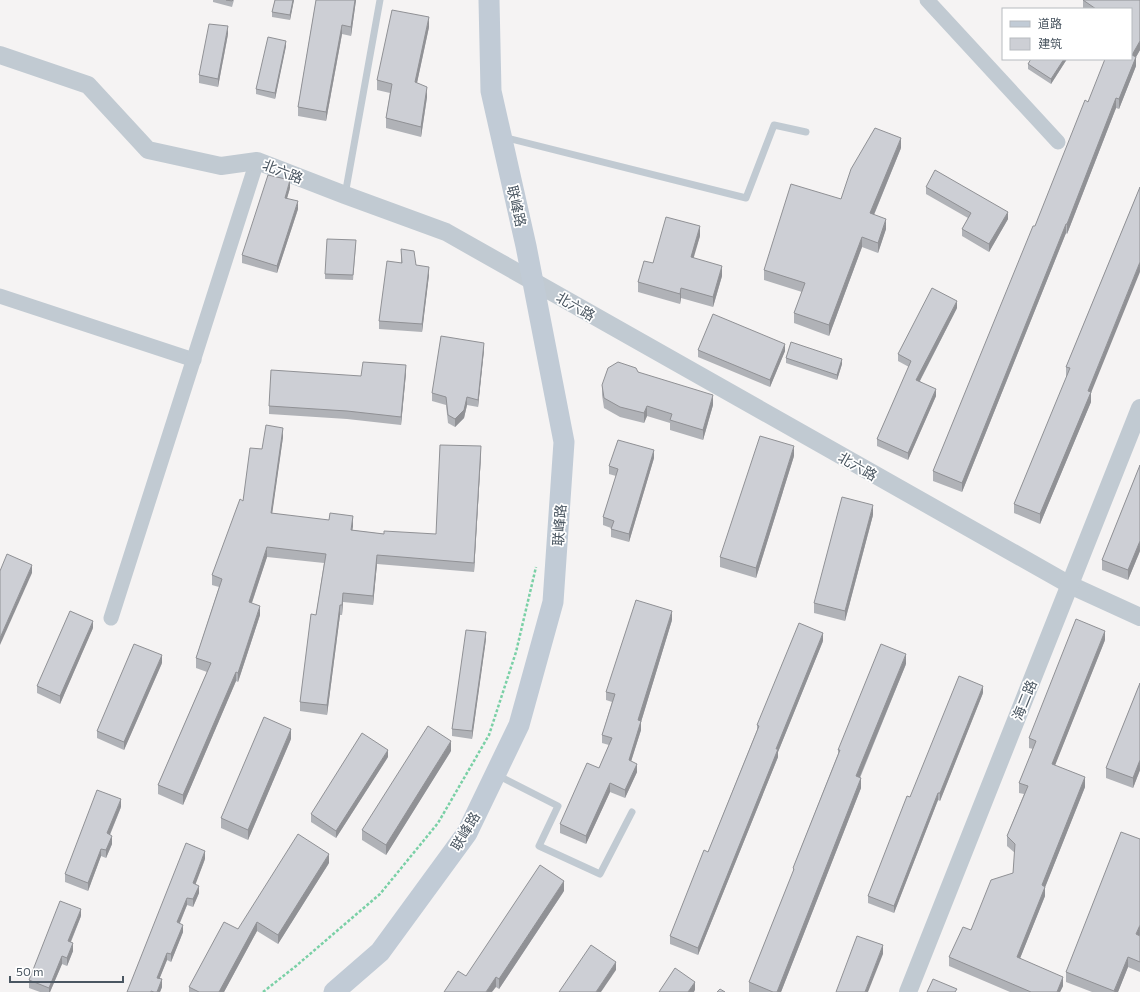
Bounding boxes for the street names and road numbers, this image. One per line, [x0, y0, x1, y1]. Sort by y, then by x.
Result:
street label: 北六路 [260, 156, 306, 186]
street label: 联峰路 [504, 184, 530, 228]
street label: 北六路 [554, 288, 598, 324]
street label: 北六路 [836, 448, 880, 484]
street label: 联峰路 [549, 503, 569, 547]
street label: 海二路 [1008, 677, 1040, 723]
street label: 联峰路 [447, 809, 483, 853]

